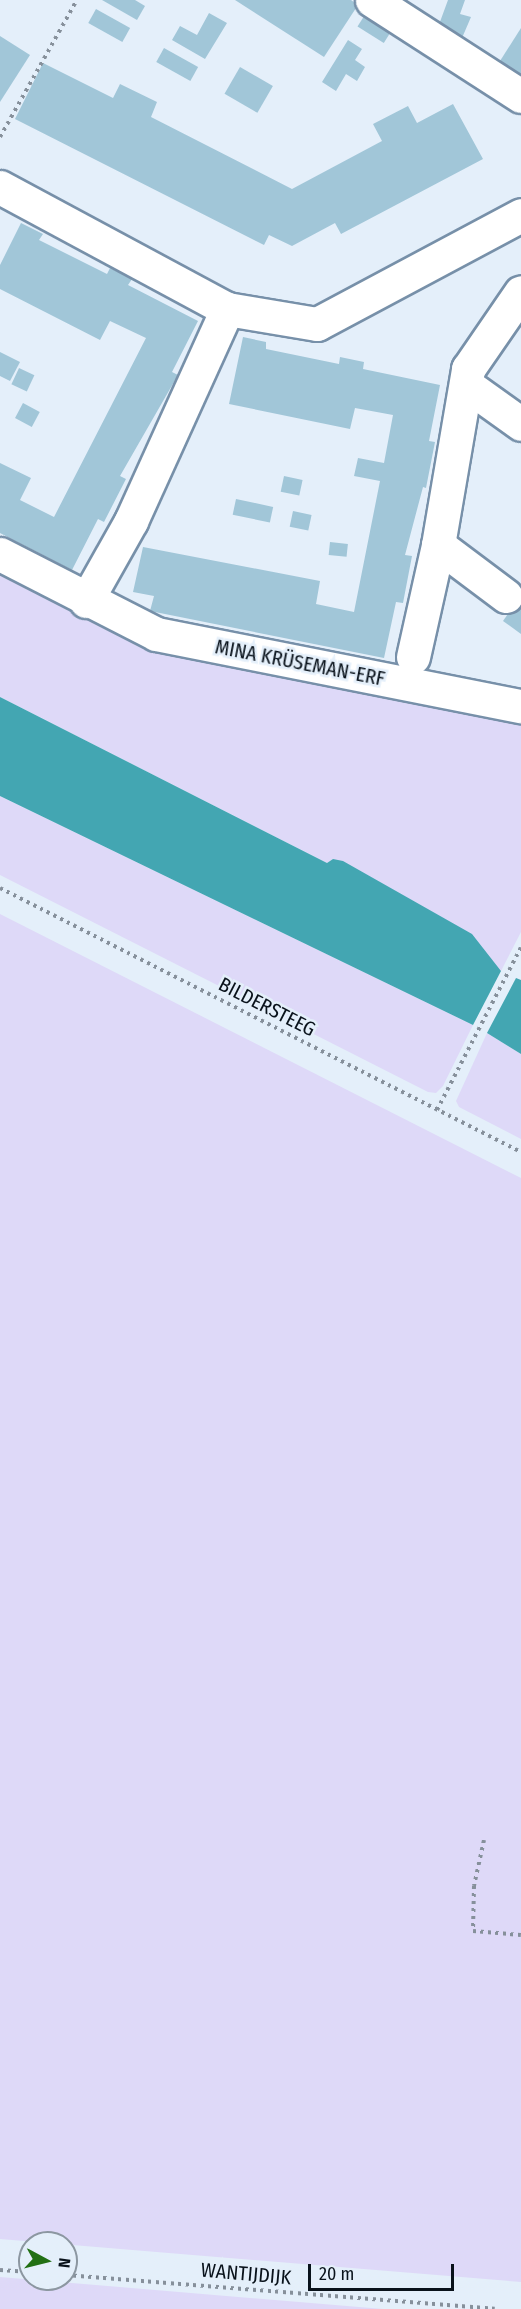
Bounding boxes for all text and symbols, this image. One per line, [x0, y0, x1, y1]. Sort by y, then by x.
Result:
street label: MINA KRÜSEMAN-ERF [213, 635, 387, 691]
street label: BILDERSTEEG [215, 972, 319, 1042]
north arrow [18, 2231, 78, 2291]
scale bar [311, 2252, 456, 2290]
text: N [54, 2257, 74, 2269]
street label: WANTIJDIJK [200, 2258, 292, 2290]
text: 20 m [319, 2263, 354, 2285]

